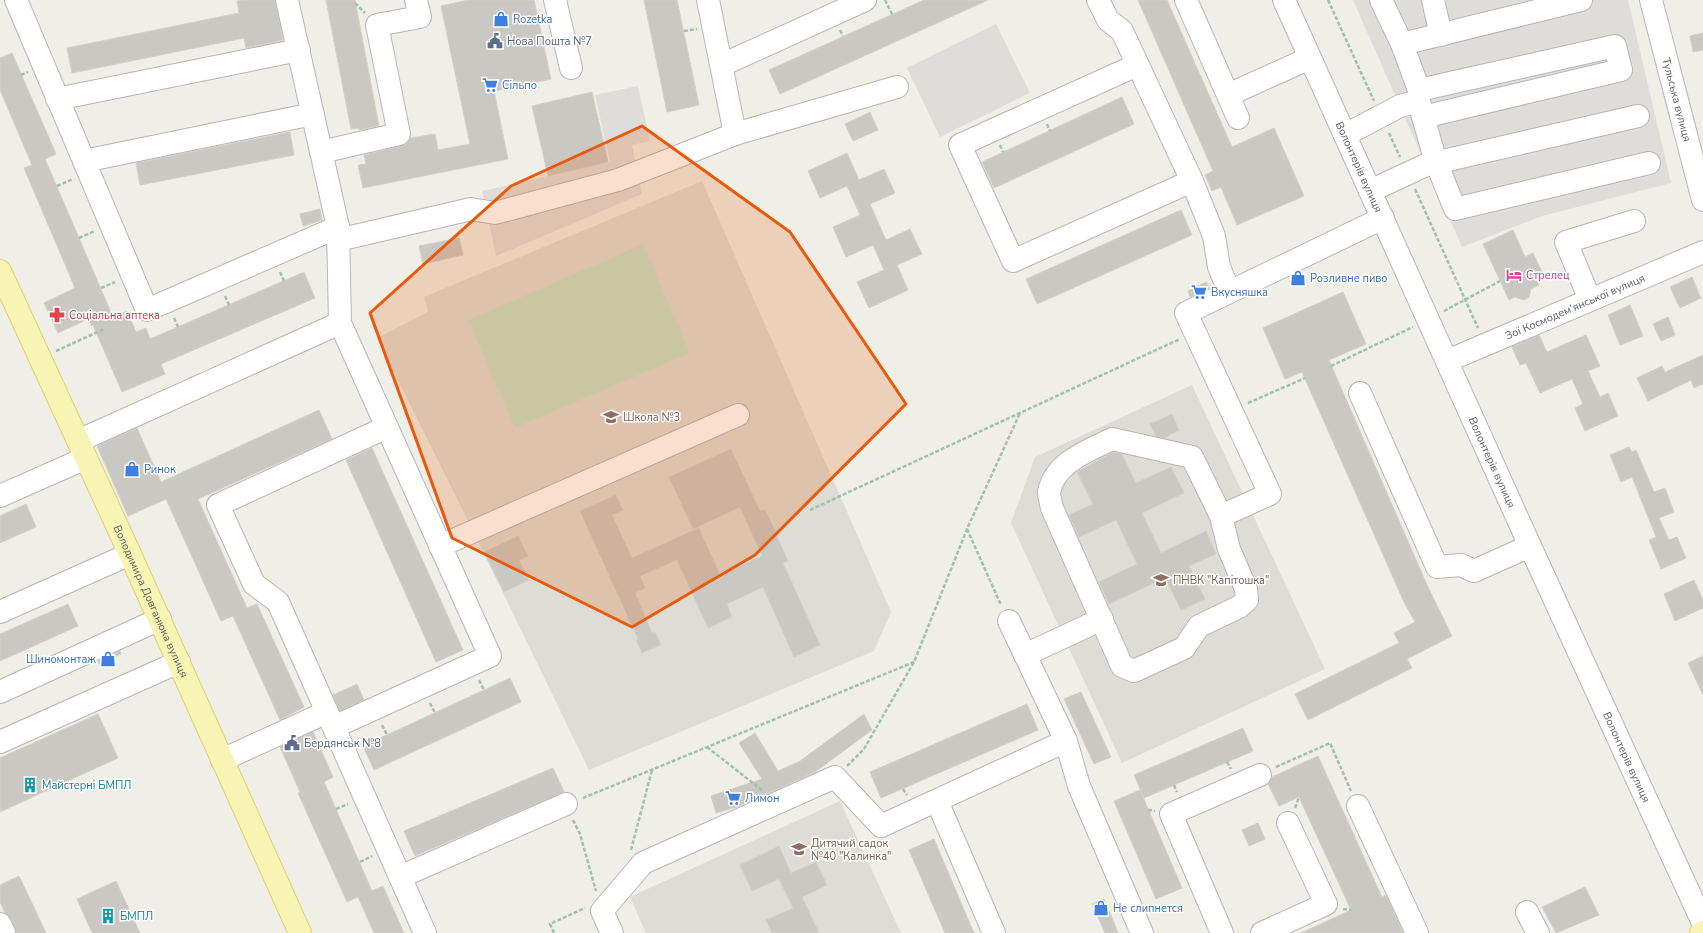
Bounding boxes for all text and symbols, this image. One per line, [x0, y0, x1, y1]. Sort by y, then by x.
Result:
shop icon: Rozetka [492, 10, 510, 28]
place label: Rozetka [513, 12, 552, 27]
public building icon: Нова Пошта №7 [486, 32, 504, 50]
place label: Нова Пошта №7 [507, 34, 592, 49]
street label: Тульська вулиця [1659, 56, 1695, 143]
supermarket icon: Сільпо [481, 76, 499, 94]
place label: Сільпо [502, 78, 537, 93]
street label: Волонтерів вулиця [1332, 119, 1386, 215]
hotel icon: Стрелец [1505, 266, 1523, 284]
place label: Стрелец [1526, 268, 1570, 283]
shop icon: Розливне пиво [1289, 269, 1307, 287]
street label: Зої Космодем’янської вулиця [1503, 270, 1647, 343]
place label: Розливне пиво [1310, 271, 1388, 286]
supermarket icon: Вкусняшка [1190, 283, 1208, 301]
place label: Вкусняшка [1211, 285, 1268, 300]
pharmacy icon: Соціальна аптека [48, 306, 66, 324]
place label: Соціальна аптека [69, 308, 160, 323]
school or university icon: Школа №3 [602, 408, 620, 426]
place label: Школа №3 [623, 410, 680, 425]
street label: Волонтерів вулиця [1465, 414, 1519, 510]
shop icon: Ринок [123, 460, 141, 478]
place label: Ринок [144, 462, 176, 477]
street label: Володимира Довганюка вулиця [110, 522, 192, 680]
school or university icon: ПНВК "Капітошка" [1152, 571, 1170, 589]
place label: ПНВК "Капітошка" [1173, 573, 1269, 588]
shop icon: Шиномонтаж [99, 650, 117, 668]
place label: Шиномонтаж [26, 652, 96, 667]
street label: Волонтерів вулиця [1600, 709, 1654, 805]
public building icon: Бердянськ №8 [283, 734, 301, 752]
place label: Бердянськ №8 [304, 736, 381, 751]
building icon: Майстерні БМПЛ [21, 776, 39, 794]
place label: Майстерні БМПЛ [42, 778, 131, 793]
supermarket icon: Лимон [724, 789, 742, 807]
place label: Лимон [745, 791, 780, 806]
place label: Дитячий садок №40 "Калинка" [811, 836, 891, 864]
school or university icon: Дитячий садок №40 "Калинка" [790, 840, 808, 858]
shop icon: Не слипнется [1092, 899, 1110, 917]
place label: Не слипнется [1113, 901, 1183, 916]
building icon: БМПЛ [99, 907, 117, 925]
place label: БМПЛ [120, 909, 153, 924]

